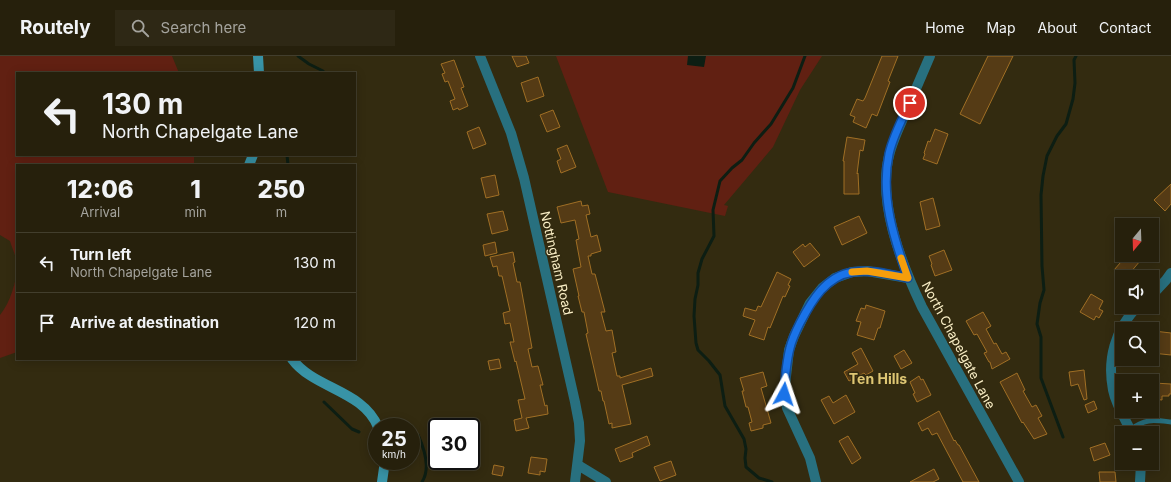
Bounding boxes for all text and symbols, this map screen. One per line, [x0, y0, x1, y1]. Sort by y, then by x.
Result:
search box [115, 10, 395, 46]
text: Routely [20, 16, 91, 39]
icon: search [129, 17, 151, 39]
text: Search here [161, 18, 246, 37]
text: Home [925, 19, 964, 36]
text: Map [986, 19, 1016, 36]
text: About [1038, 19, 1077, 36]
text: Contact [1099, 19, 1151, 36]
pin [893, 86, 927, 120]
text: 130 m [102, 87, 183, 121]
icon: left [36, 88, 88, 140]
icon: arrive [899, 92, 921, 114]
text: North Chapelgate Lane [102, 121, 299, 142]
text: 12:06 [67, 175, 134, 204]
text: 1 [190, 175, 201, 204]
text: 250 [258, 175, 305, 204]
text: Arrival [80, 204, 120, 220]
text: min [185, 204, 207, 220]
text: m [276, 204, 287, 220]
street label: Nottingham Road [537, 210, 577, 316]
north arrow [1115, 218, 1159, 262]
map controls [1115, 218, 1159, 470]
text: Turn left [70, 245, 131, 264]
icon: left [36, 252, 58, 274]
text: 130 m [294, 253, 336, 272]
text: North Chapelgate Lane [70, 264, 212, 280]
button: sound [1115, 270, 1159, 314]
street label: North Chapelgate Lane [919, 279, 999, 411]
icon: arrive [36, 312, 58, 334]
text: Arrive at destination [70, 313, 219, 332]
text: 120 m [294, 313, 336, 332]
button: search [1115, 322, 1159, 366]
district label: Ten Hills [849, 370, 907, 387]
position arrow [763, 373, 805, 415]
button: + [1115, 374, 1159, 418]
speed limit sign: 30 [428, 418, 480, 470]
button: − [1115, 426, 1159, 470]
text: 25 [381, 427, 407, 451]
text: km/h [382, 448, 406, 460]

